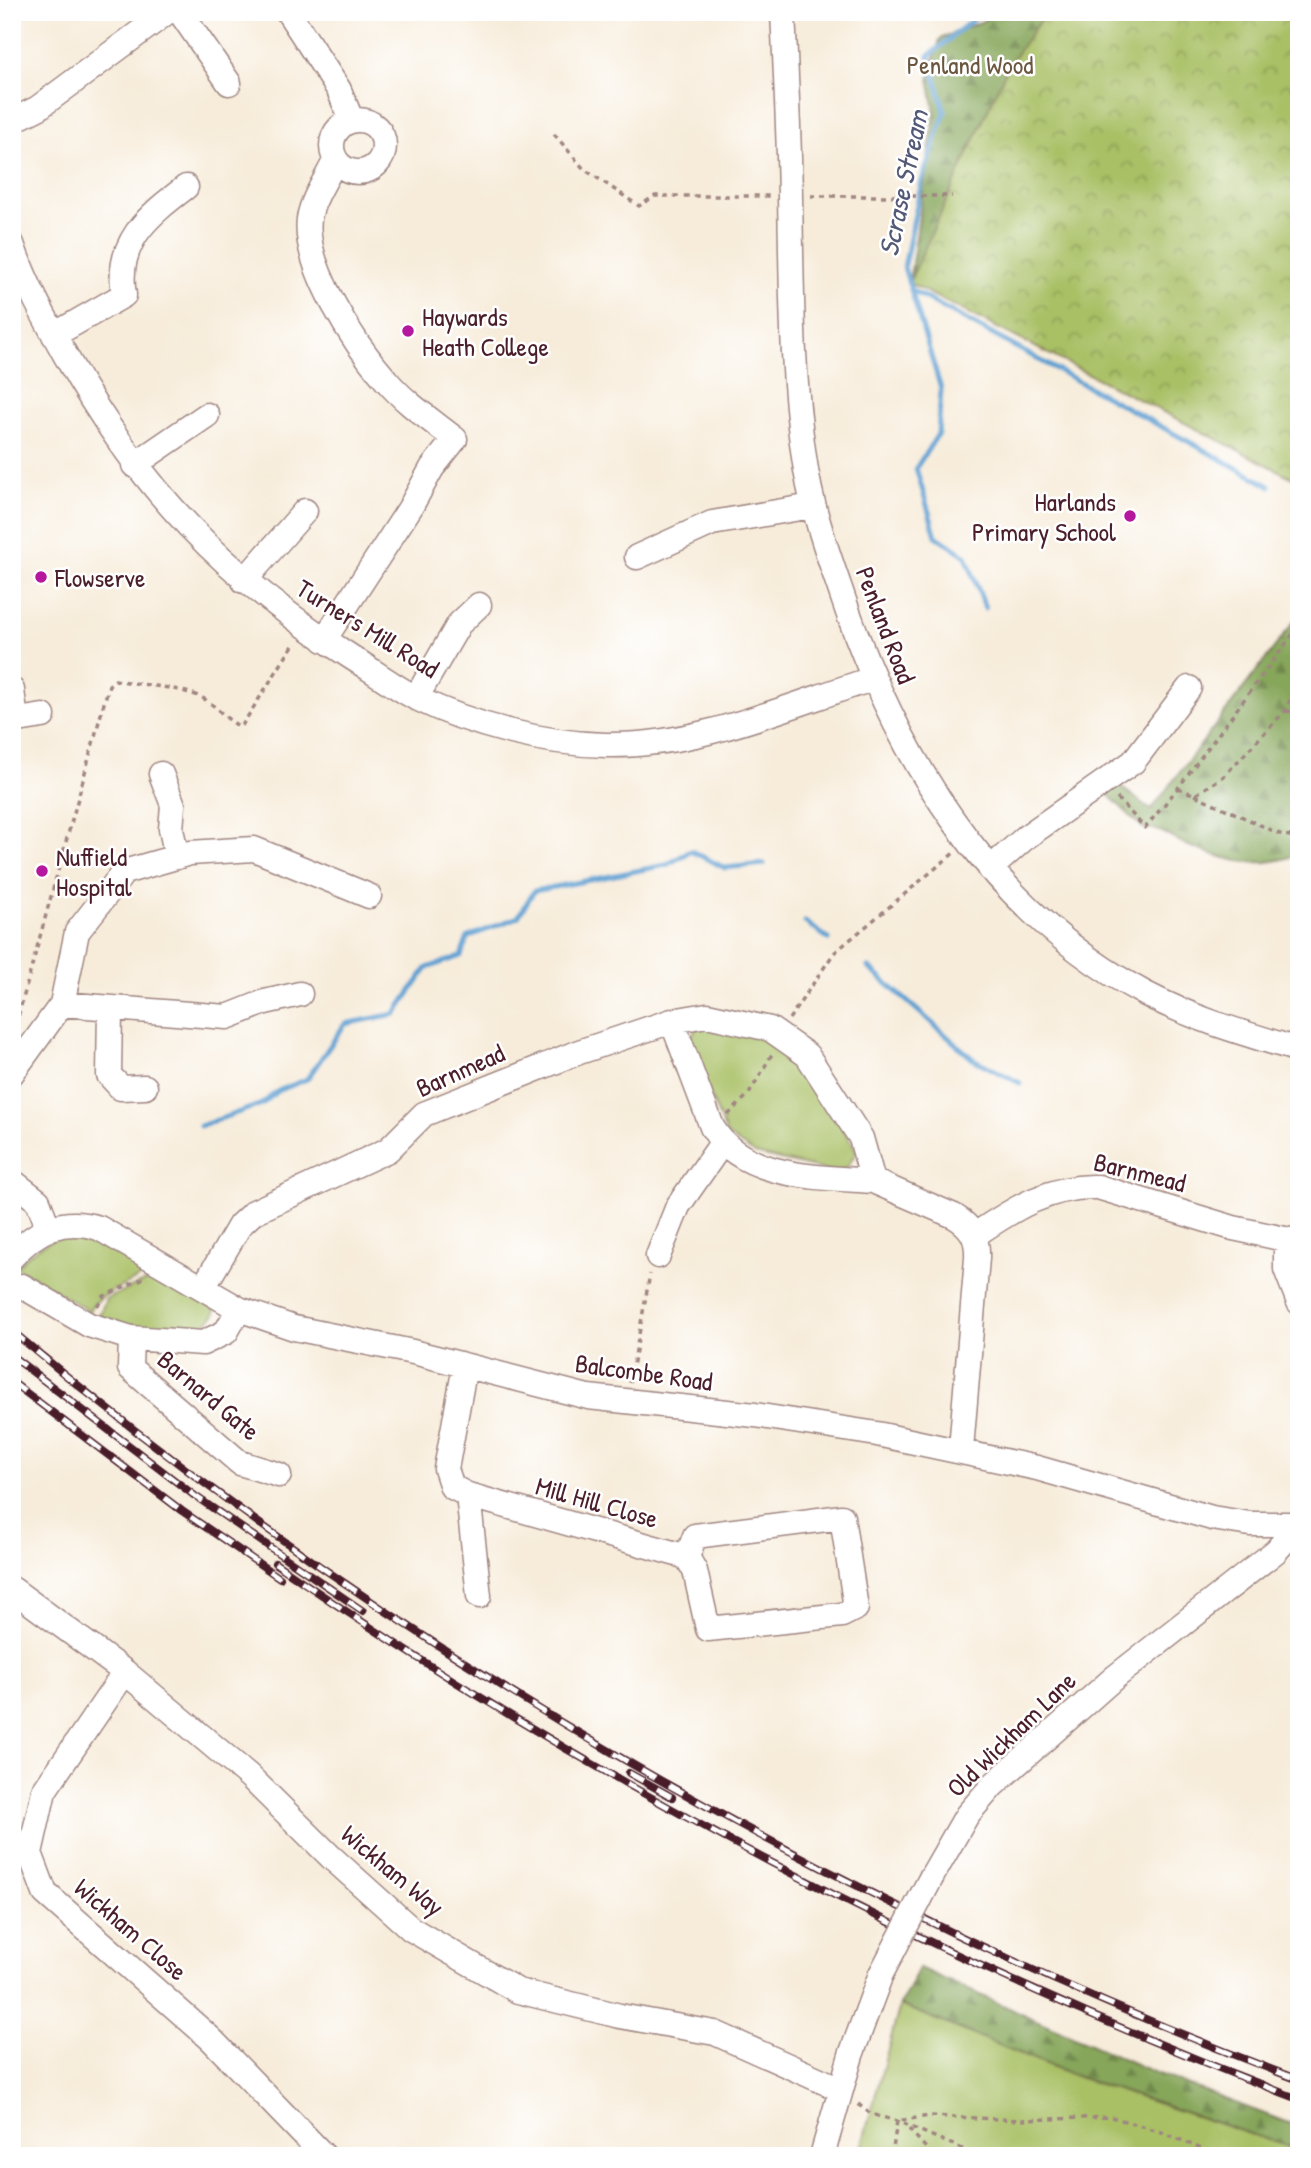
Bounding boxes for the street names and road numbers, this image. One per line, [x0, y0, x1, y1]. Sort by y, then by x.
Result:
street label: Penland Road [848, 562, 924, 688]
street label: Turners Mill Road [290, 570, 446, 686]
street label: Barnmead [410, 1035, 510, 1105]
street label: Barnmead [1090, 1144, 1190, 1200]
street label: Barnard Gate [150, 1342, 268, 1448]
street label: Balcombe Road [573, 1345, 715, 1399]
street label: Mill Hill Close [532, 1468, 662, 1536]
street label: Old Wickham Lane [939, 1663, 1083, 1805]
street label: Wickham Way [334, 1817, 452, 1923]
street label: Wickham Close [67, 1870, 195, 1988]

